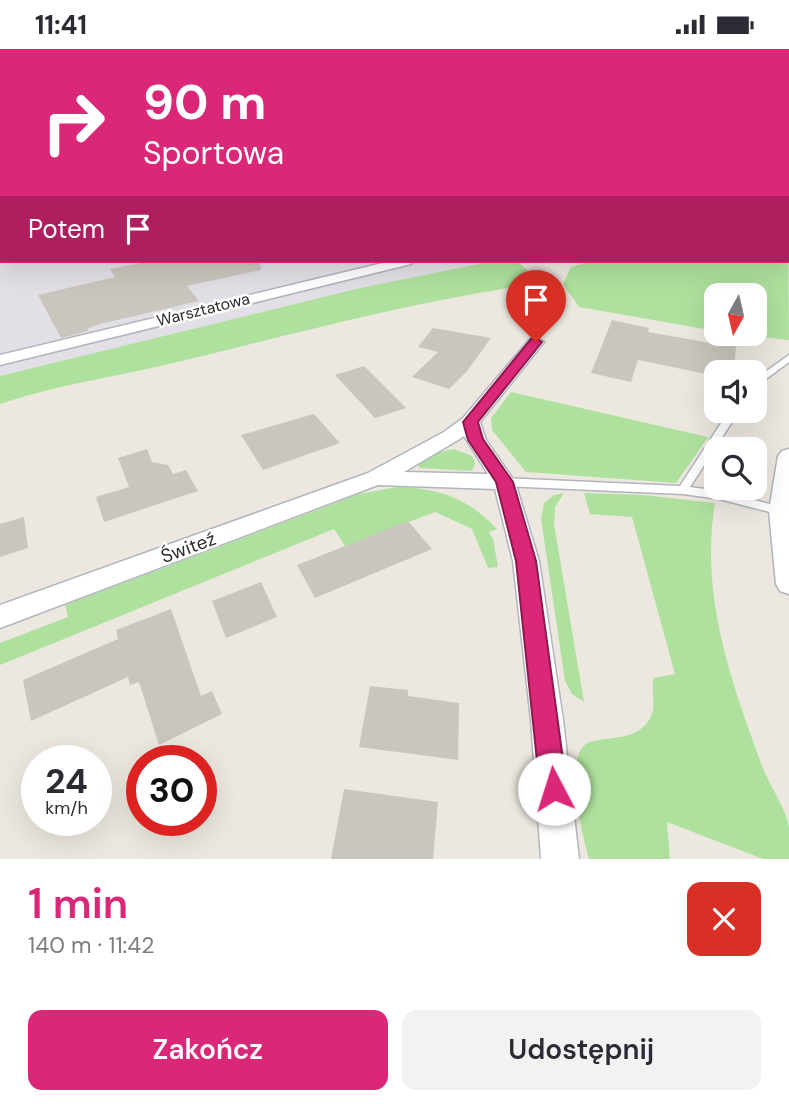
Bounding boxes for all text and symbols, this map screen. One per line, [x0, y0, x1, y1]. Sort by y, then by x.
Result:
text: 11:41 [35, 8, 87, 42]
text: 90 m [143, 70, 266, 134]
icon: right [28, 77, 119, 168]
text: Sportowa [143, 132, 284, 174]
icon: arrive [119, 210, 157, 248]
text: Potem [28, 212, 105, 246]
pin [506, 270, 566, 342]
icon: arrive [517, 281, 555, 319]
north arrow [704, 283, 766, 347]
map controls [704, 283, 767, 500]
street label: Warsztatowa [154, 288, 252, 331]
button: sound [704, 360, 767, 423]
button: search [704, 437, 767, 500]
street label: Świteź [157, 526, 219, 569]
speed limit sign: 30 [126, 745, 217, 836]
position arrow [517, 752, 591, 826]
text: 24 [45, 758, 88, 804]
text: km/h [45, 796, 88, 820]
text: 1 min [28, 876, 128, 931]
button: close [687, 882, 761, 956]
text: 140 m · 11:42 [28, 930, 154, 960]
button: Zakończ [28, 1010, 388, 1090]
button: Udostępnij [402, 1010, 761, 1090]

